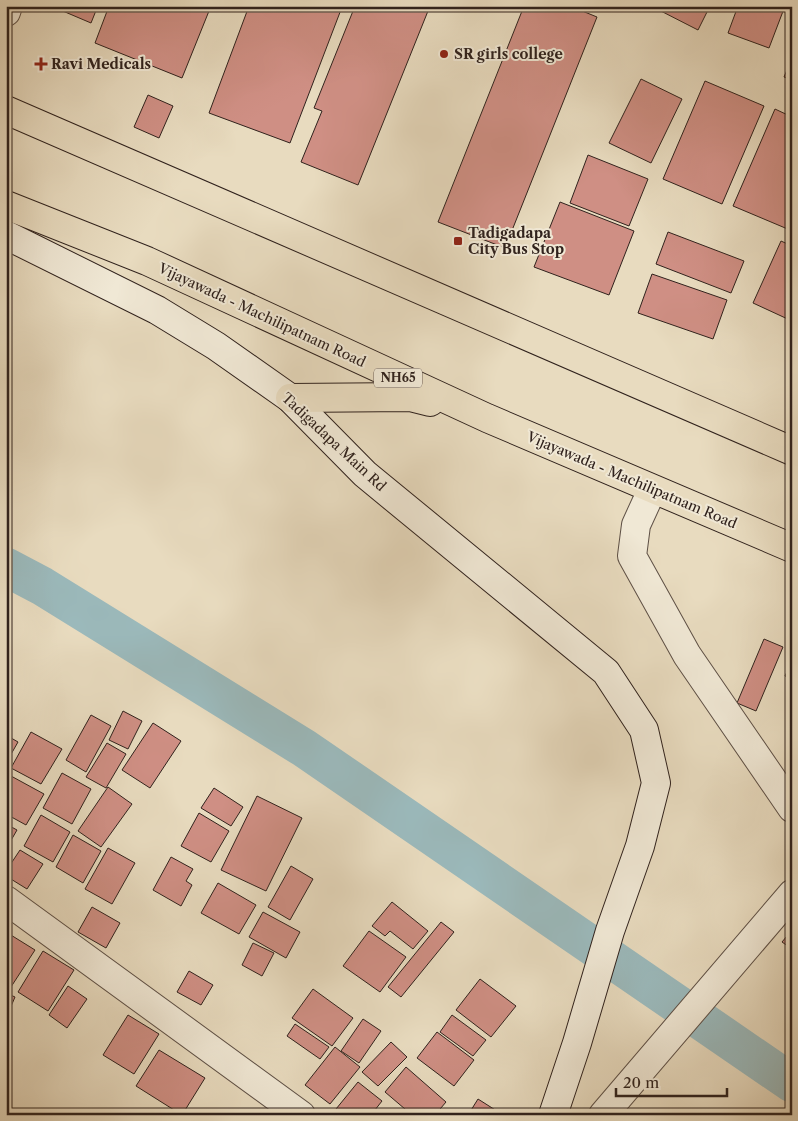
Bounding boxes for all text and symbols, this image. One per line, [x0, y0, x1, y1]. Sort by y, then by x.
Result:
place label: SR girls college [454, 45, 563, 63]
marker: SR girls college [438, 48, 450, 60]
place label: Ravi Medicals [51, 55, 151, 73]
marker: Ravi Medicals [35, 58, 47, 70]
place label: Tadigadapa City Bus Stop [468, 224, 564, 258]
marker: Tadigadapa City Bus Stop [452, 235, 464, 247]
street label: Vijayawada - Machilipatnam Road [155, 259, 369, 371]
road number: NH65 [374, 368, 422, 388]
street label: Tadigadapa Main Rd [278, 389, 390, 495]
street label: Vijayawada - Machilipatnam Road [523, 427, 740, 533]
scale bar [616, 1066, 727, 1098]
text: 20 m [623, 1073, 659, 1092]

